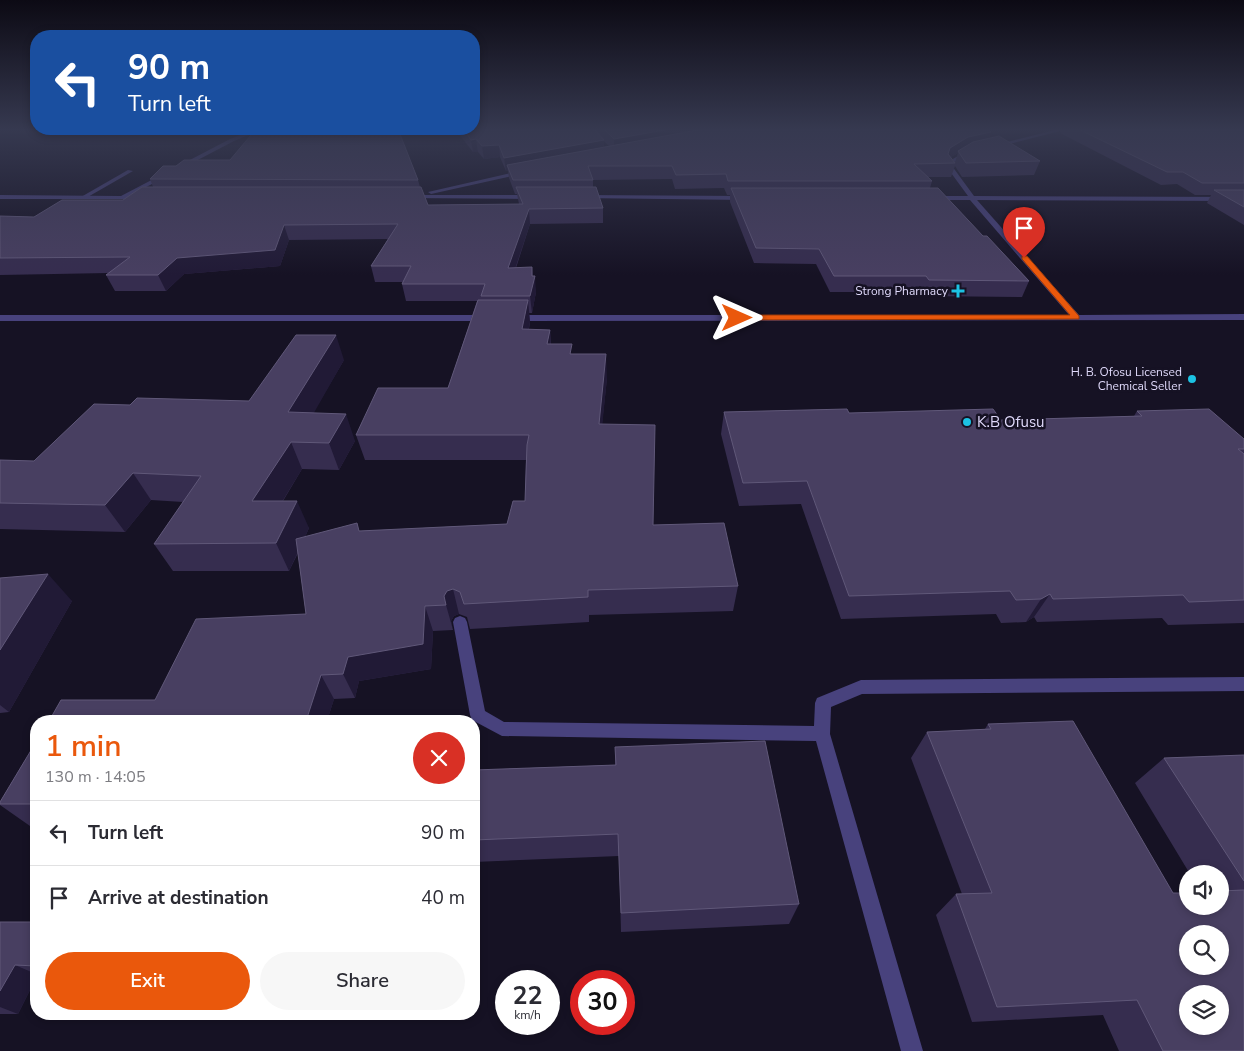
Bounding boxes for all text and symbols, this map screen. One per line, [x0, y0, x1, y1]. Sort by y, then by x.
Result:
text: 90 m [128, 44, 210, 91]
icon: left [45, 50, 110, 115]
text: Turn left [128, 89, 211, 119]
pin [1003, 207, 1045, 258]
icon: arrive [1010, 214, 1038, 242]
place label: Strong Pharmacy [855, 283, 949, 299]
marker: Strong Pharmacy [952, 285, 964, 297]
position arrow [710, 291, 762, 343]
place label: H. B. Ofosu Licensed Chemical Seller [1071, 364, 1183, 394]
marker: H. B. Ofosu Licensed Chemical Seller [1186, 373, 1198, 385]
place label: K.B Ofusu [977, 412, 1045, 432]
marker: K.B Ofusu [961, 416, 973, 428]
text: 1 min [45, 726, 121, 767]
button: close [413, 732, 465, 784]
text: 130 m · 14:05 [45, 766, 146, 788]
icon: left [45, 819, 73, 847]
text: Turn left [88, 820, 163, 846]
text: 90 m [421, 820, 465, 846]
map controls [1179, 865, 1229, 1035]
button: sound [1179, 865, 1229, 915]
icon: arrive [45, 884, 73, 912]
text: Arrive at destination [88, 885, 269, 911]
text: 40 m [421, 885, 465, 911]
button: search [1179, 925, 1229, 975]
button: Exit [45, 952, 250, 1010]
button: Share [260, 952, 465, 1010]
speed limit sign: 30 [570, 970, 635, 1035]
text: 22 [512, 979, 543, 1013]
button: layers [1179, 985, 1229, 1035]
text: km/h [514, 1007, 541, 1023]

